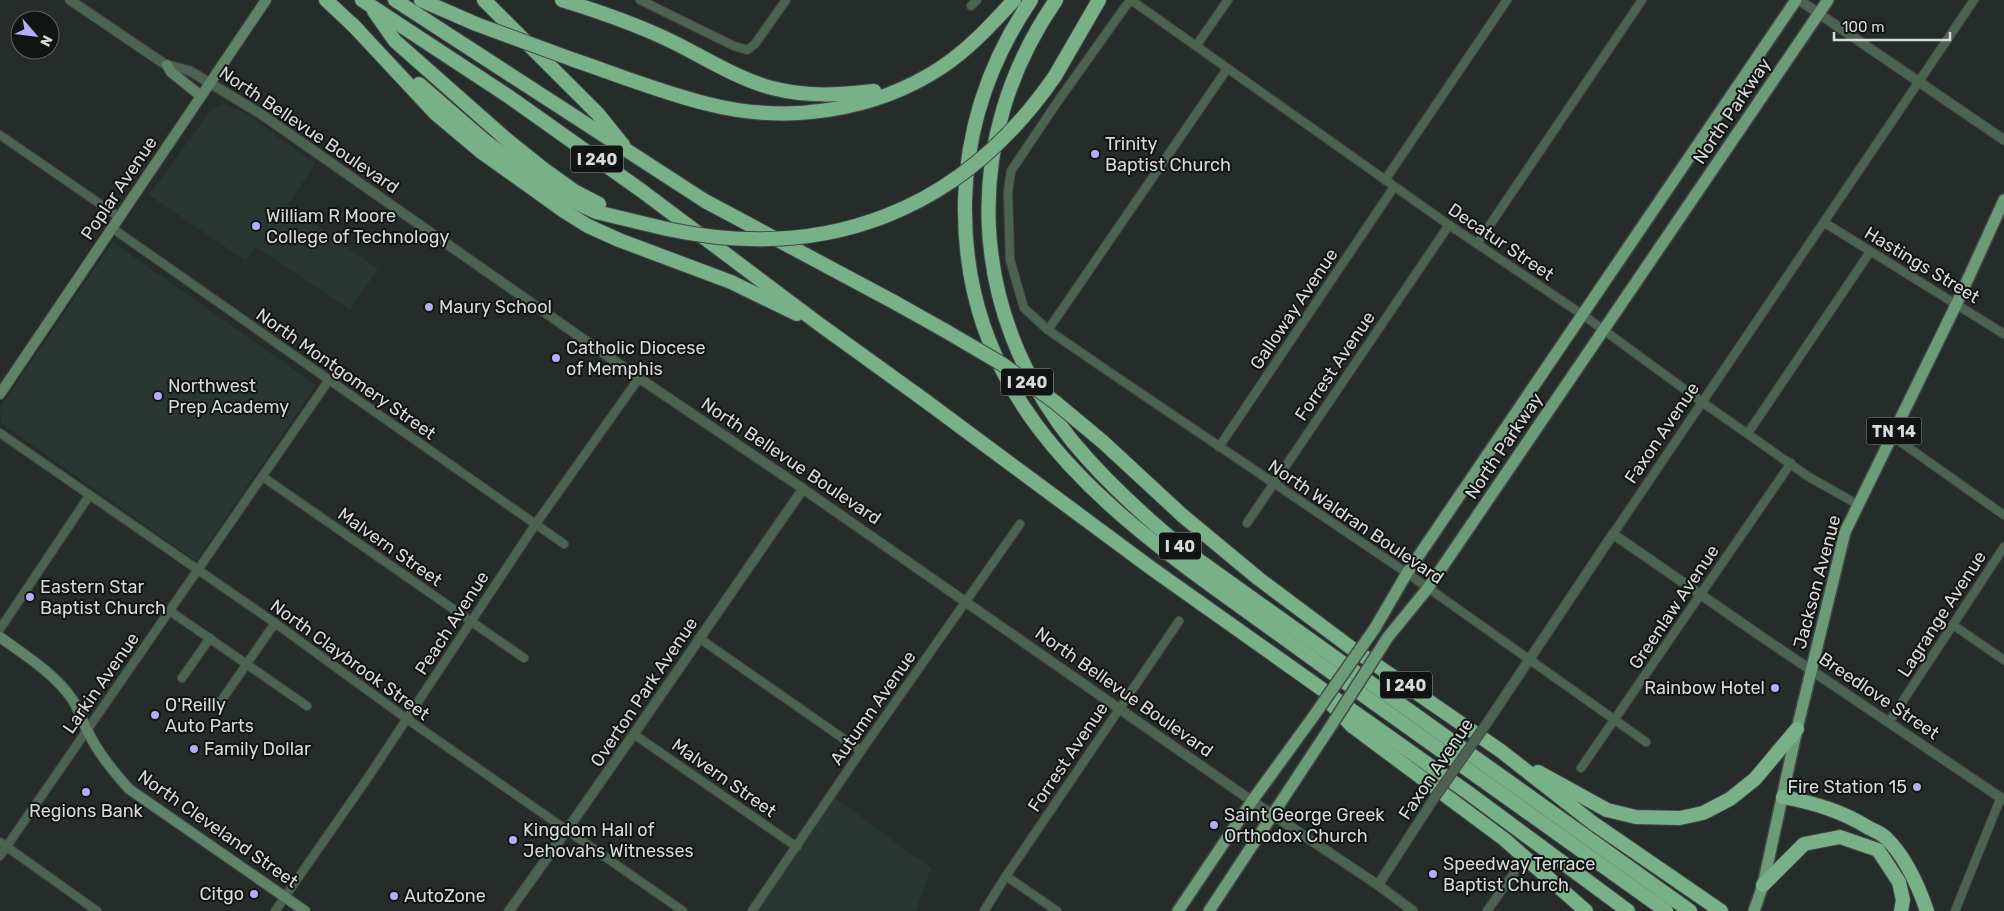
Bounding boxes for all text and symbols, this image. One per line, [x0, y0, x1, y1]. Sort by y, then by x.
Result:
north arrow [10, 10, 60, 60]
scale bar [1834, 10, 1950, 42]
text: 100 m [1842, 18, 1884, 36]
text: N [36, 32, 56, 49]
street label: North Parkway [1688, 54, 1776, 168]
street label: North Bellevue Boulevard [215, 62, 403, 198]
street label: Poplar Avenue [76, 132, 162, 244]
place label: Trinity Baptist Church [1105, 133, 1231, 176]
road number: I 240 [571, 146, 623, 172]
marker: Trinity Baptist Church [1089, 148, 1101, 160]
street label: Decatur Street [1444, 198, 1558, 286]
place label: William R Moore College of Technology [266, 205, 449, 248]
marker: William R Moore College of Technology [250, 220, 262, 232]
street label: Hastings Street [1860, 222, 1984, 308]
street label: Galloway Avenue [1245, 244, 1343, 374]
place label: Maury School [439, 296, 552, 318]
marker: Maury School [423, 301, 435, 313]
street label: North Montgomery Street [252, 303, 440, 445]
street label: Forrest Avenue [1290, 307, 1380, 425]
place label: Catholic Diocese of Memphis [566, 337, 706, 380]
marker: Catholic Diocese of Memphis [550, 352, 562, 364]
road number: I 240 [1001, 368, 1053, 396]
place label: Northwest Prep Academy [168, 375, 289, 418]
street label: Faxon Avenue [1620, 378, 1704, 488]
street label: North Parkway [1460, 389, 1548, 503]
marker: Northwest Prep Academy [152, 390, 164, 402]
street label: North Bellevue Boulevard [697, 393, 885, 529]
road number: TN 14 [1866, 418, 1922, 444]
street label: North Waldran Boulevard [1264, 455, 1448, 589]
street label: Malvern Street [334, 503, 446, 591]
street label: Jackson Avenue [1789, 513, 1845, 651]
road number: I 40 [1159, 532, 1201, 560]
street label: Greenlaw Avenue [1624, 541, 1724, 673]
street label: Lagrange Avenue [1893, 547, 1991, 681]
street label: Peach Avenue [410, 567, 494, 679]
place label: Eastern Star Baptist Church [40, 576, 166, 619]
marker: Eastern Star Baptist Church [24, 591, 36, 603]
street label: North Claybrook Street [266, 595, 434, 725]
street label: Overton Park Avenue [586, 613, 702, 771]
street label: North Bellevue Boulevard [1031, 622, 1217, 762]
street label: Larkin Avenue [58, 628, 144, 738]
street label: Autumn Avenue [825, 647, 921, 769]
street label: Breedlove Street [1815, 648, 1943, 744]
road number: I 240 [1380, 672, 1432, 698]
place label: Rainbow Hotel [1644, 677, 1765, 699]
marker: Rainbow Hotel [1769, 682, 1781, 694]
place label: O'Reilly Auto Parts [165, 694, 254, 737]
street label: Forrest Avenue [1023, 698, 1113, 816]
marker: O'Reilly Auto Parts [149, 709, 161, 721]
street label: Faxon Avenue [1394, 714, 1478, 824]
street label: Malvern Street [668, 734, 780, 822]
place label: Family Dollar [204, 738, 311, 760]
marker: Family Dollar [188, 743, 200, 755]
street label: North Cleveland Street [134, 765, 302, 893]
place label: Fire Station 15 [1787, 776, 1907, 798]
marker: Fire Station 15 [1911, 781, 1923, 793]
marker: Regions Bank [80, 786, 92, 798]
place label: Regions Bank [29, 800, 144, 822]
place label: Saint George Greek Orthodox Church [1224, 804, 1385, 847]
place label: Kingdom Hall of Jehovahs Witnesses [523, 819, 694, 862]
marker: Saint George Greek Orthodox Church [1208, 819, 1220, 831]
marker: Kingdom Hall of Jehovahs Witnesses [507, 834, 519, 846]
place label: Speedway Terrace Baptist Church [1443, 853, 1595, 896]
marker: Speedway Terrace Baptist Church [1427, 868, 1439, 880]
place label: Citgo [200, 883, 244, 905]
place label: AutoZone [404, 885, 486, 907]
marker: Citgo [248, 888, 260, 900]
marker: AutoZone [388, 890, 400, 902]

